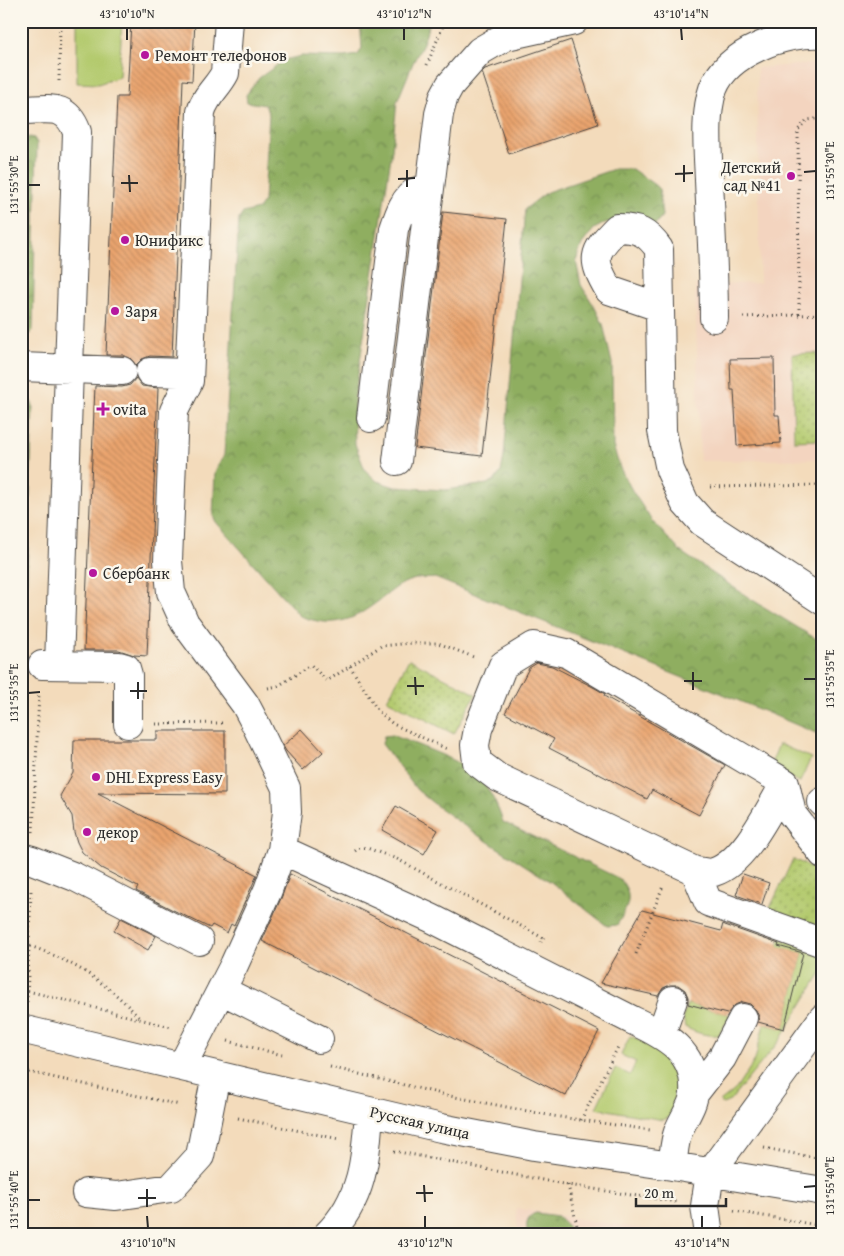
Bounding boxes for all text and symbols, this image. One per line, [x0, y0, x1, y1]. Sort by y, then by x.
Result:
text: 43°10'10"N [99, 5, 155, 22]
text: 43°10'12"N [376, 5, 432, 22]
text: 43°10'14"N [653, 5, 709, 22]
place label: Ремонт телефонов [155, 43, 287, 67]
marker: Ремонт телефонов [139, 49, 151, 61]
text: 131°55'30"E [821, 141, 838, 201]
text: 131°55'30"E [5, 155, 22, 215]
place label: Детский сад №41 [720, 155, 781, 197]
marker: Детский сад №41 [785, 170, 797, 182]
place label: Юнификс [135, 228, 203, 252]
marker: Юнификс [119, 234, 131, 246]
place label: Заря [125, 299, 158, 323]
marker: Заря [109, 305, 121, 317]
place label: ovita [113, 397, 147, 421]
marker: ovita [97, 403, 109, 415]
place label: Сбербанк [103, 561, 170, 585]
marker: Сбербанк [87, 567, 99, 579]
text: 131°55'35"E [821, 649, 838, 709]
text: 131°55'35"E [5, 663, 22, 723]
place label: DHL Express Easy [106, 765, 223, 789]
marker: DHL Express Easy [90, 771, 102, 783]
place label: декор [97, 820, 139, 844]
marker: декор [81, 826, 93, 838]
street label: Русская улица [368, 1099, 473, 1145]
text: 131°55'40"E [821, 1156, 838, 1216]
text: 131°55'40"E [5, 1170, 22, 1230]
scale bar [636, 1176, 726, 1208]
text: 20 m [644, 1182, 675, 1203]
text: 43°10'10"N [120, 1234, 176, 1251]
text: 43°10'12"N [397, 1234, 453, 1251]
text: 43°10'14"N [674, 1234, 730, 1251]

